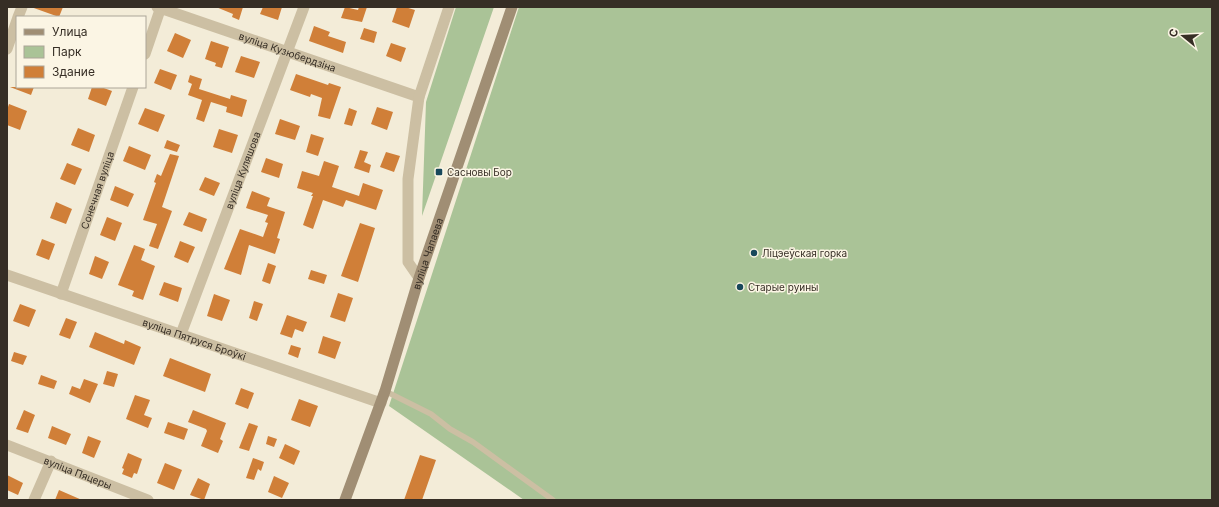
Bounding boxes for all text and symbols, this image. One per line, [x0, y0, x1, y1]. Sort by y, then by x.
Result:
legend [16, 16, 146, 88]
north arrow [1163, 16, 1203, 56]
text: Улица [52, 24, 87, 39]
text: С [1166, 27, 1181, 39]
street label: вуліца Кузюбердзіна [237, 30, 338, 74]
text: Парк [52, 44, 82, 59]
text: Здание [52, 64, 95, 79]
street label: вуліца Куляшова [223, 130, 263, 211]
street label: Сонечная вуліца [78, 150, 116, 231]
place label: Сасновы Бор [447, 166, 512, 178]
marker: Сасновы Бор [434, 167, 444, 177]
street label: вуліца Чапаева [410, 216, 445, 291]
place label: Ліцэеўская горка [762, 247, 847, 259]
marker: Ліцэеўская горка [749, 248, 759, 258]
place label: Старые руины [748, 281, 818, 293]
marker: Старые руины [735, 282, 745, 292]
street label: вуліца Пятруся Броўкі [141, 316, 248, 362]
street label: вуліца Пяцеры [42, 454, 113, 491]

